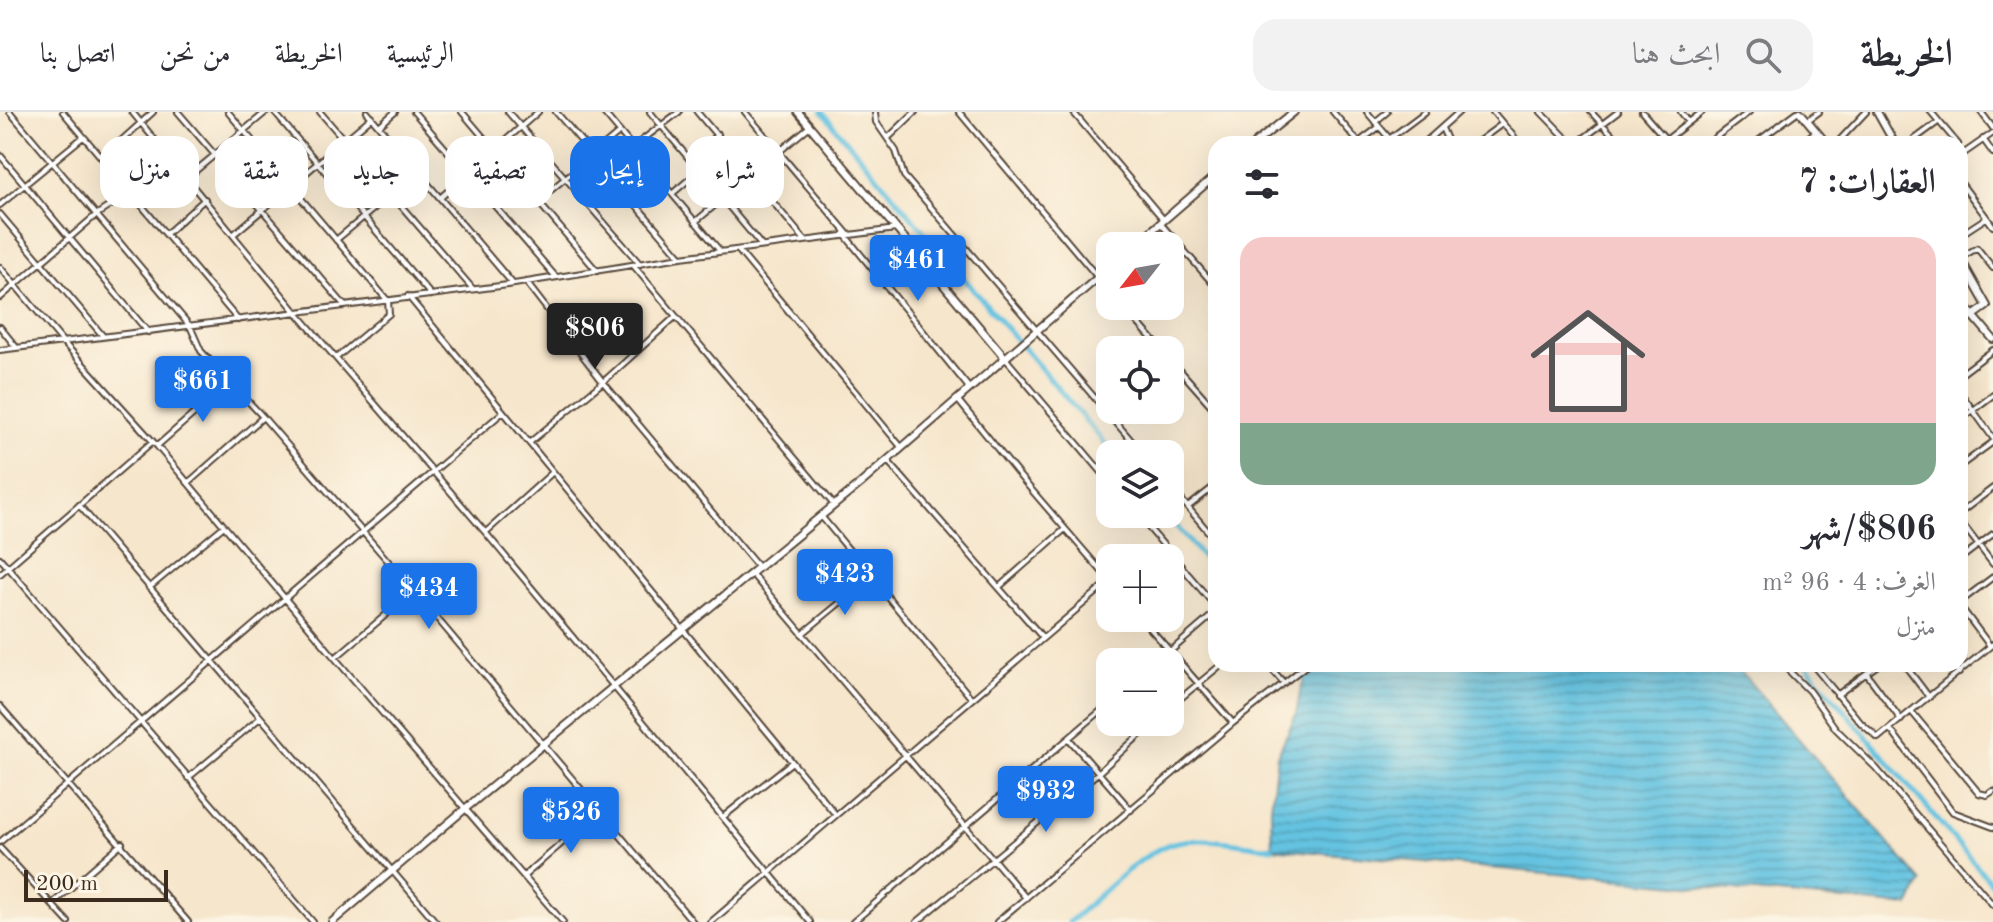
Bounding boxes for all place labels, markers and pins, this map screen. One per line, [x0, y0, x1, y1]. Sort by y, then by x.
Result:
pin: $461 [871, 235, 965, 303]
pin: $806 [548, 303, 642, 371]
pin: $661 [156, 356, 250, 424]
pin: $423 [798, 549, 892, 617]
pin: $434 [382, 563, 476, 631]
pin: $932 [999, 766, 1093, 834]
pin: $526 [524, 787, 618, 855]

